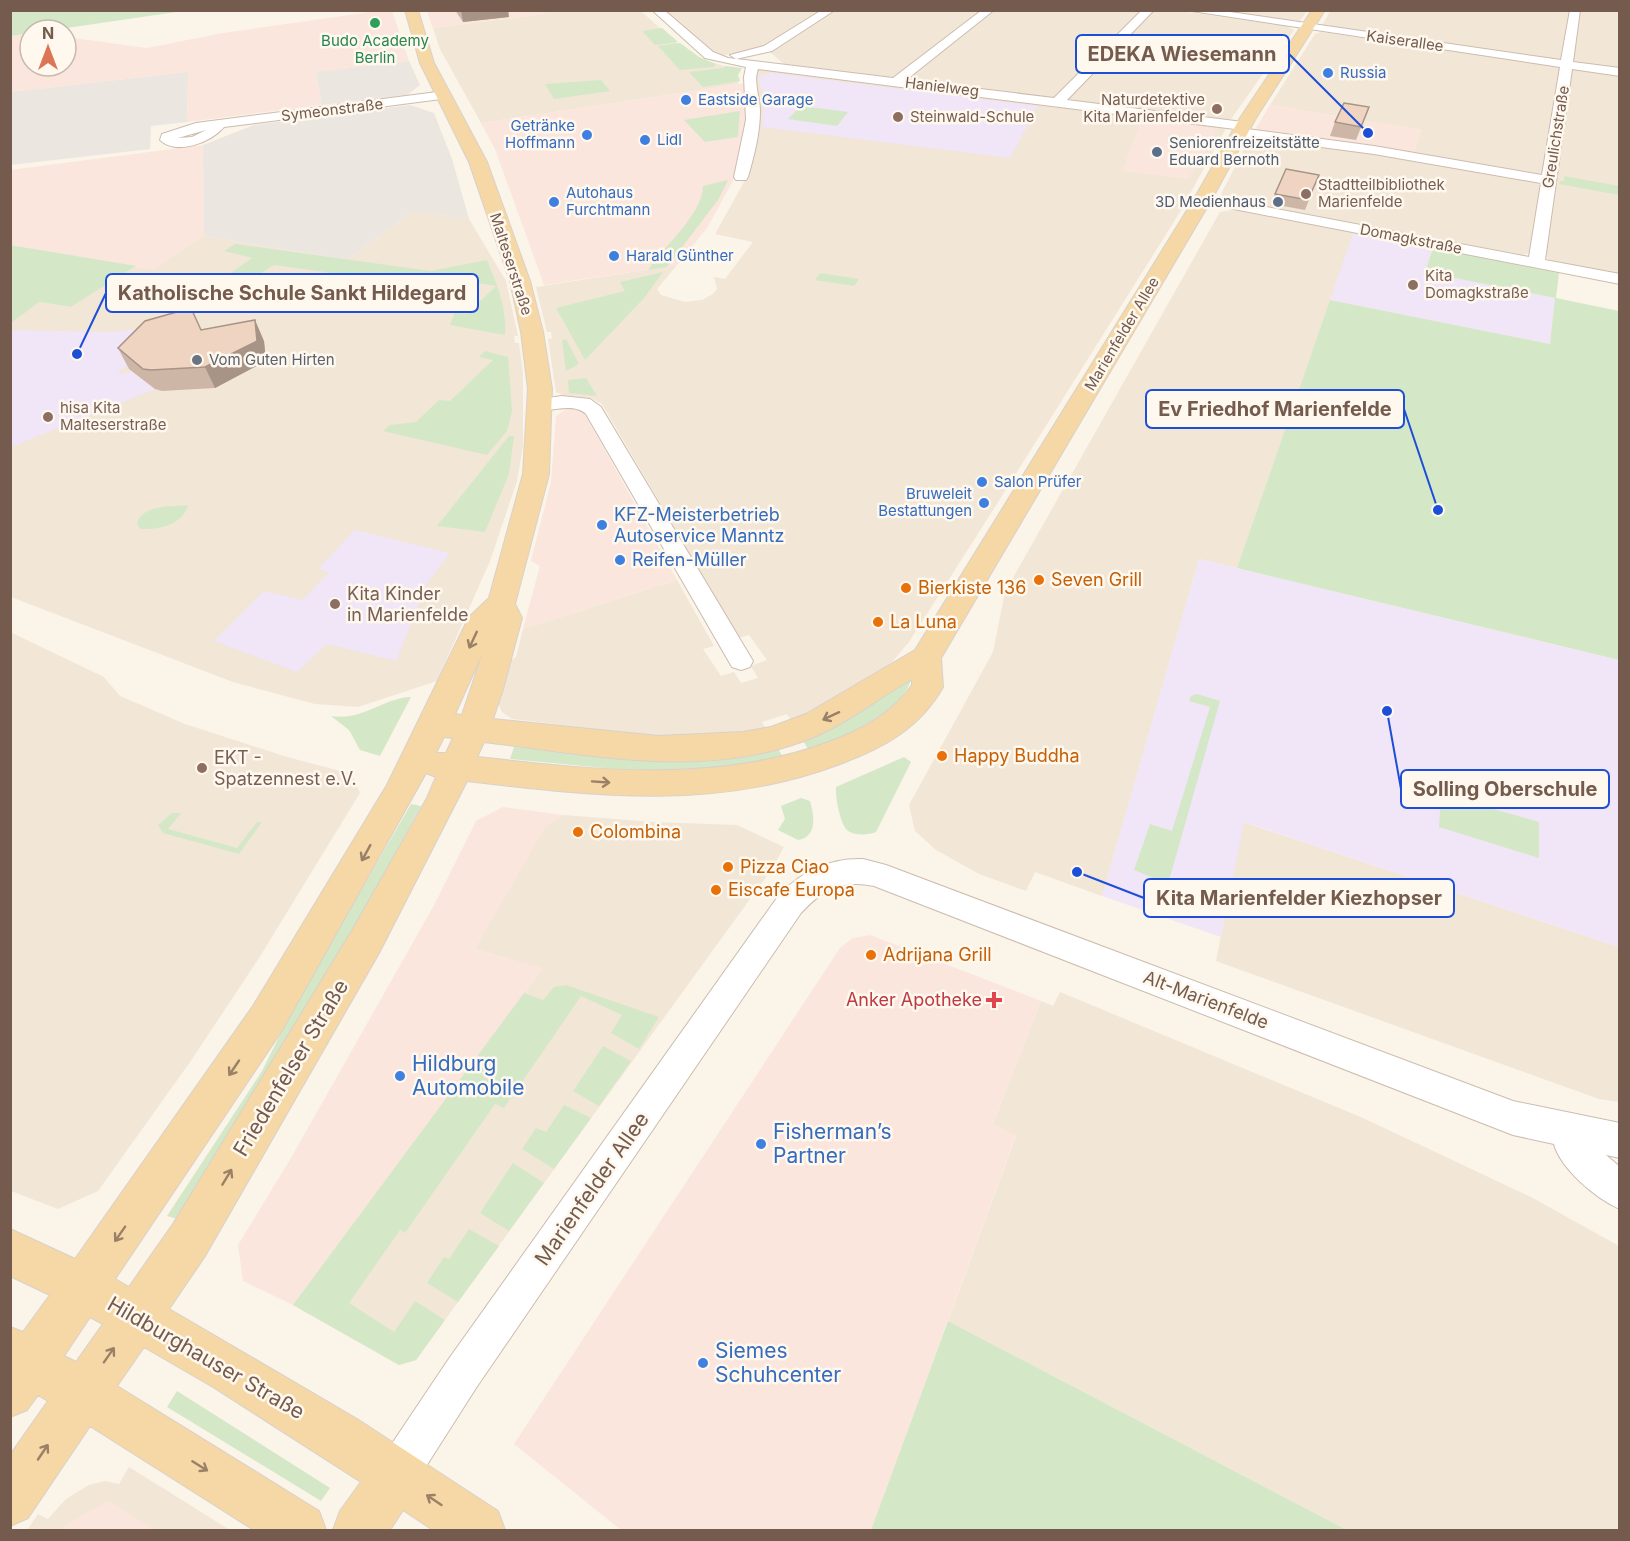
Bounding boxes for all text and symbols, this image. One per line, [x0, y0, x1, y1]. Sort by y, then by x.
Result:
marker: Budo Academy Berlin [368, 16, 382, 30]
north arrow [18, 18, 78, 78]
text: N [42, 23, 54, 43]
street label: Kaiserallee [1365, 26, 1445, 55]
place label: Budo Academy Berlin [321, 31, 429, 67]
callout: EDEKA Wiesemann [1076, 35, 1289, 73]
text: EDEKA Wiesemann [1088, 42, 1276, 66]
place label: Russia [1340, 63, 1386, 82]
marker: Russia [1321, 66, 1335, 80]
street label: Hanielweg [904, 73, 980, 100]
street label: Greulichstraße [1538, 84, 1573, 190]
place label: Eastside Garage [698, 90, 813, 109]
place label: Naturdetektive Kita Marienfelder [1083, 90, 1205, 126]
marker: Eastside Garage [679, 93, 693, 107]
street label: Symeonstraße [280, 94, 384, 125]
marker: Naturdetektive Kita Marienfelder [1210, 102, 1224, 116]
place label: Steinwald-Schule [910, 107, 1034, 126]
marker: Steinwald-Schule [891, 110, 905, 124]
place label: Getränke Hoffmann [505, 116, 575, 152]
marker: Getränke Hoffmann [580, 128, 594, 142]
place label: Lidl [657, 130, 682, 149]
marker: Lidl [638, 133, 652, 147]
place label: Seniorenfreizeitstätte Eduard Bernoth [1169, 133, 1320, 169]
marker: Seniorenfreizeitstätte Eduard Bernoth [1150, 145, 1164, 159]
place label: Stadtteilbibliothek Marienfelde [1318, 175, 1446, 211]
place label: Autohaus Furchtmann [566, 183, 650, 219]
marker: Stadtteilbibliothek Marienfelde [1299, 187, 1313, 201]
place label: 3D Medienhaus [1155, 192, 1266, 211]
marker: Autohaus Furchtmann [547, 195, 561, 209]
marker: 3D Medienhaus [1271, 195, 1285, 209]
street label: Malteserstraße [486, 210, 537, 317]
street label: Domagkstraße [1358, 219, 1464, 258]
place label: Harald Günther [626, 246, 734, 265]
marker: Harald Günther [607, 249, 621, 263]
place label: Kita Domagkstraße [1425, 266, 1529, 302]
street label: Marienfelder Allee [1080, 273, 1163, 394]
callout: Katholische Schule Sankt Hildegard [106, 274, 478, 312]
marker: Kita Domagkstraße [1406, 278, 1420, 292]
text: Katholische Schule Sankt Hildegard [118, 281, 466, 305]
place label: Vom Guten Hirten [209, 350, 335, 369]
marker: Vom Guten Hirten [190, 353, 204, 367]
callout: Ev Friedhof Marienfelde [1146, 390, 1404, 428]
text: Ev Friedhof Marienfelde [1158, 397, 1392, 421]
place label: hisa Kita Malteserstraße [60, 398, 167, 434]
marker: hisa Kita Malteserstraße [41, 410, 55, 424]
place label: Salon Prüfer [994, 472, 1082, 491]
marker: Salon Prüfer [975, 475, 989, 489]
place label: Bruweleit Bestattungen [878, 484, 972, 520]
marker: Bruweleit Bestattungen [977, 496, 991, 510]
place label: KFZ-Meisterbetrieb Autoservice Manntz [614, 504, 784, 546]
marker: KFZ-Meisterbetrieb Autoservice Manntz [595, 518, 609, 532]
place label: Reifen-Müller [632, 549, 747, 570]
marker: Reifen-Müller [613, 553, 627, 567]
place label: Seven Grill [1051, 569, 1142, 590]
marker: Seven Grill [1032, 573, 1046, 587]
place label: Bierkiste 136 [918, 577, 1026, 598]
marker: Bierkiste 136 [899, 581, 913, 595]
place label: Kita Kinder in Marienfelde [347, 583, 468, 625]
marker: Kita Kinder in Marienfelde [328, 597, 342, 611]
place label: La Luna [890, 611, 957, 632]
marker: La Luna [871, 615, 885, 629]
one-way arrow [466, 631, 478, 649]
one-way arrow [823, 710, 841, 722]
place label: Happy Buddha [954, 745, 1080, 766]
place label: EKT - Spatzennest e.V. [214, 747, 357, 789]
marker: Happy Buddha [935, 749, 949, 763]
marker: EKT - Spatzennest e.V. [195, 761, 209, 775]
callout: Solling Oberschule [1401, 770, 1609, 808]
one-way arrow [591, 777, 611, 788]
text: Solling Oberschule [1413, 777, 1597, 801]
place label: Colombina [590, 821, 681, 842]
marker: Colombina [571, 825, 585, 839]
one-way arrow [359, 844, 371, 861]
place label: Pizza Ciao [740, 856, 829, 877]
marker: Pizza Ciao [721, 860, 735, 874]
place label: Eiscafe Europa [728, 879, 855, 900]
callout: Kita Marienfelder Kiezhopser [1144, 879, 1454, 917]
marker: Eiscafe Europa [709, 883, 723, 897]
text: Kita Marienfelder Kiezhopser [1156, 886, 1442, 910]
place label: Adrijana Grill [883, 944, 992, 965]
marker: Adrijana Grill [864, 948, 878, 962]
street label: Alt-Marienfelde [1141, 966, 1272, 1033]
street label: Friedenfelser Straße [228, 975, 353, 1161]
place label: Anker Apotheke [846, 989, 982, 1010]
marker: Anker Apotheke [987, 993, 1001, 1007]
place label: Hildburg Automobile [412, 1051, 524, 1100]
one-way arrow [228, 1059, 240, 1075]
marker: Hildburg Automobile [393, 1069, 407, 1083]
street label: Marienfelder Allee [529, 1107, 654, 1270]
place label: Fisherman’s Partner [773, 1119, 892, 1168]
marker: Fisherman’s Partner [754, 1137, 768, 1151]
one-way arrow [221, 1169, 233, 1186]
one-way arrow [114, 1225, 126, 1242]
street label: Hildburghauser Straße [103, 1291, 309, 1424]
place label: Siemes Schuhcenter [715, 1338, 841, 1387]
one-way arrow [103, 1348, 115, 1364]
marker: Siemes Schuhcenter [696, 1356, 710, 1370]
one-way arrow [37, 1444, 49, 1460]
one-way arrow [191, 1460, 208, 1472]
one-way arrow [426, 1494, 443, 1506]

